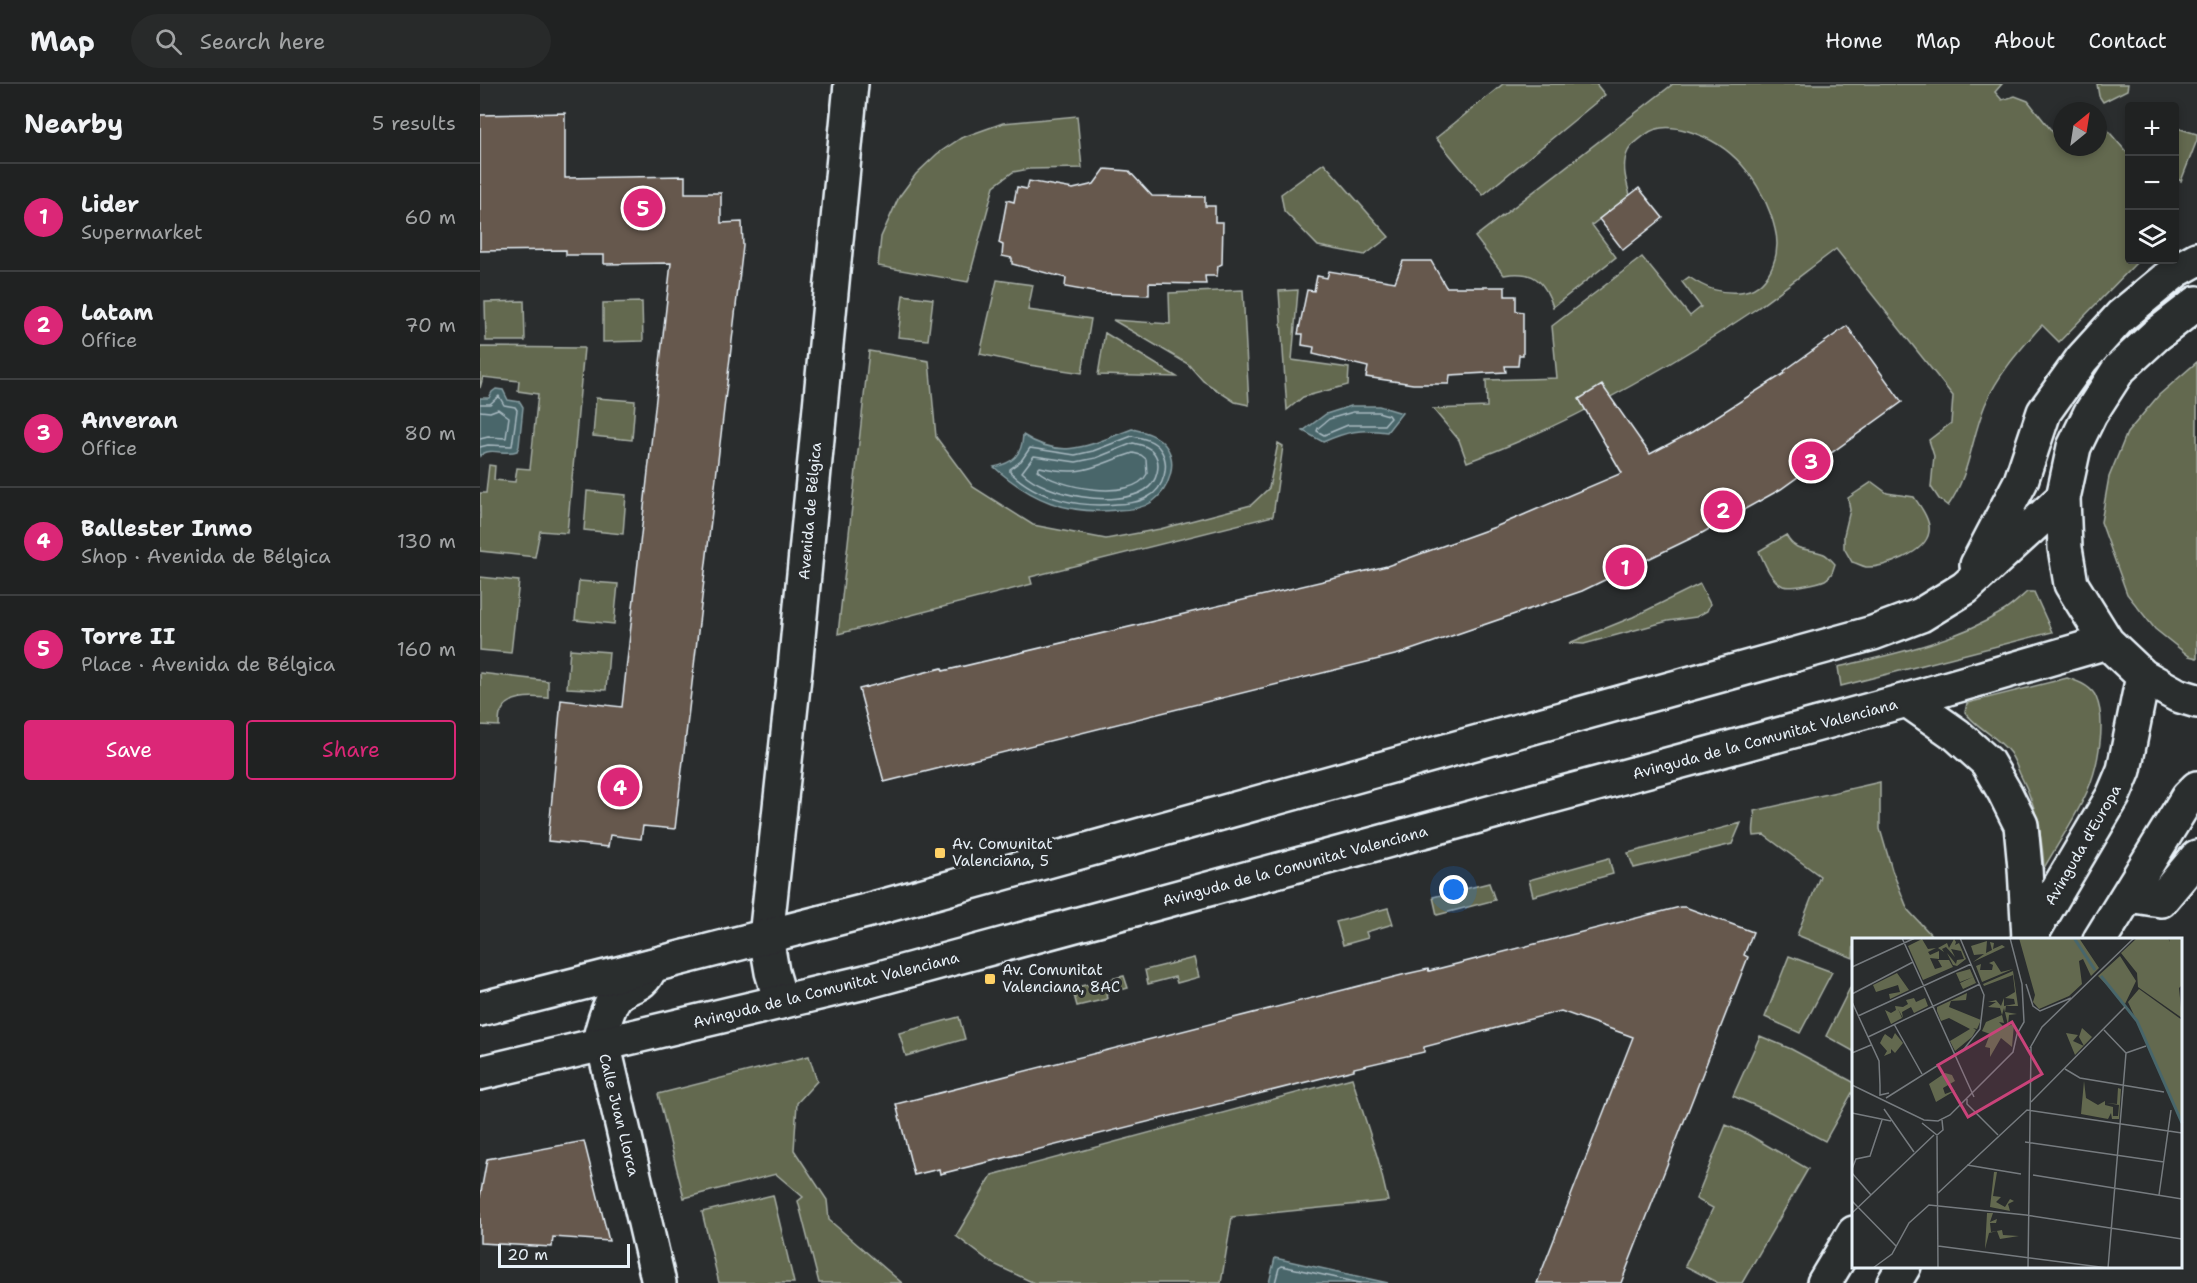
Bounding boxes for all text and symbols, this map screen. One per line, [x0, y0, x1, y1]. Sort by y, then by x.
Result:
search box [131, 14, 551, 68]
text: Map [30, 22, 95, 60]
icon: search [152, 25, 185, 58]
text: Search here [200, 27, 325, 56]
text: Home [1825, 27, 1883, 55]
text: Map [1916, 27, 1961, 55]
text: About [1994, 27, 2055, 55]
text: Contact [2088, 27, 2167, 55]
north arrow [2053, 102, 2107, 156]
map controls [2125, 102, 2179, 264]
button: + [2125, 102, 2179, 156]
text: Nearby [24, 106, 123, 141]
text: 5 results [372, 110, 456, 136]
button: − [2125, 156, 2179, 210]
pin: 5 [624, 186, 662, 230]
text: Lider [81, 190, 139, 219]
text: 1 [39, 204, 48, 230]
text: 60 m [404, 204, 456, 230]
button: layers [2125, 210, 2179, 264]
text: Supermarket [81, 219, 203, 245]
text: Latam [81, 298, 153, 327]
text: 2 [37, 312, 51, 338]
text: 70 m [404, 312, 456, 338]
text: Office [81, 327, 137, 353]
text: Anveran [81, 406, 178, 435]
text: 3 [37, 420, 51, 446]
text: 80 m [404, 420, 456, 446]
text: Office [81, 435, 137, 461]
pin: 3 [1792, 438, 1830, 484]
street label: Avenida de Bélgica [794, 441, 826, 581]
pin: 2 [1704, 488, 1742, 532]
text: Ballester Inmo [81, 514, 252, 543]
text: 4 [37, 528, 51, 554]
text: 130 m [397, 528, 456, 554]
text: Shop · Avenida de Bélgica [81, 543, 331, 569]
pin: 1 [1606, 544, 1644, 590]
text: Torre II [81, 622, 175, 651]
text: 5 [37, 636, 50, 662]
text: 160 m [397, 636, 456, 662]
text: Place · Avenida de Bélgica [81, 651, 335, 677]
street label: Avinguda de la Comunitat Valenciana [1630, 694, 1900, 784]
button: Save [24, 720, 234, 780]
button: Share [246, 720, 456, 780]
pin: 4 [600, 764, 640, 810]
street label: Avinguda d'Europa [2040, 780, 2126, 909]
street label: Avinguda de la Comunitat Valenciana [1160, 821, 1430, 911]
place label: Av. Comunitat Valenciana, 5 [952, 834, 1053, 871]
marker: Av. Comunitat Valenciana, 5 [933, 846, 947, 860]
your location [1439, 875, 1468, 904]
inset map [1852, 938, 2182, 1268]
street label: Avinguda de la Comunitat Valenciana [691, 947, 962, 1033]
place label: Av. Comunitat Valenciana, 8AC [1002, 960, 1120, 997]
marker: Av. Comunitat Valenciana, 8AC [983, 972, 997, 986]
street label: Calle Juan Llorca [594, 1052, 644, 1179]
scale bar [498, 1241, 630, 1268]
text: 20 m [507, 1244, 548, 1265]

